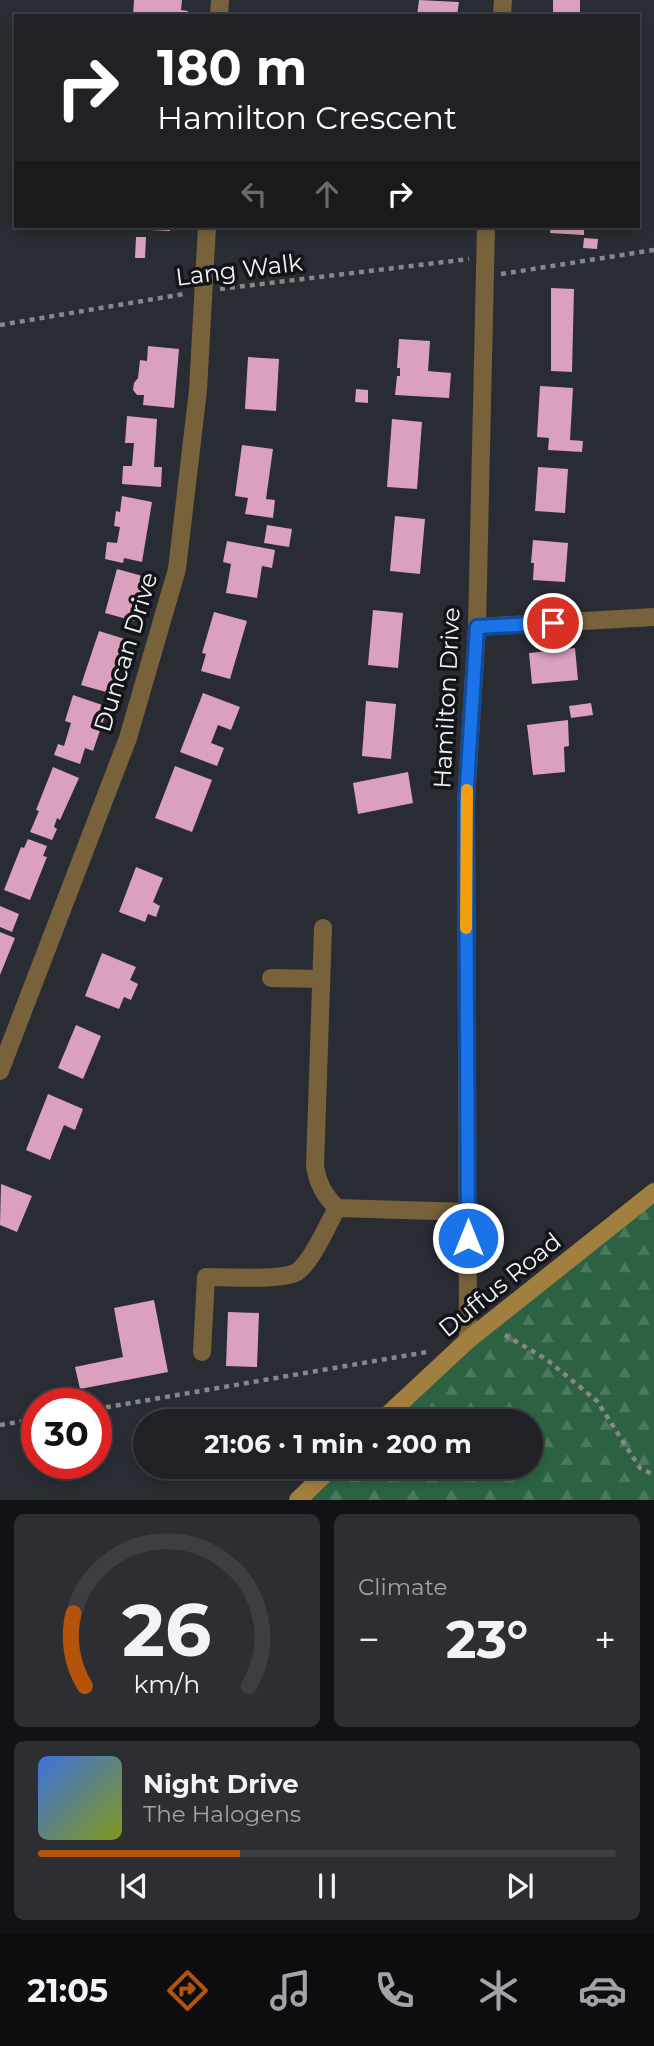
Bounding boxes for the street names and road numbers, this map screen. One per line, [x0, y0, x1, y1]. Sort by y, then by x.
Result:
street label: Lang Walk [174, 247, 305, 292]
street label: Duncan Drive [88, 569, 164, 735]
street label: Hamilton Drive [427, 607, 466, 789]
street label: Duffus Road [433, 1226, 567, 1343]

